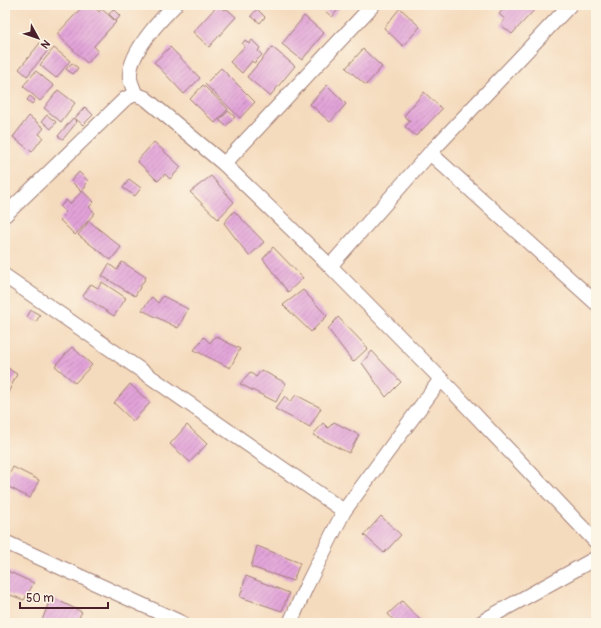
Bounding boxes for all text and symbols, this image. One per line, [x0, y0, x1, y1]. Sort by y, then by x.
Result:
north arrow [18, 18, 58, 58]
text: N [38, 37, 53, 52]
scale bar [20, 584, 108, 610]
text: 50 m [26, 591, 54, 606]

